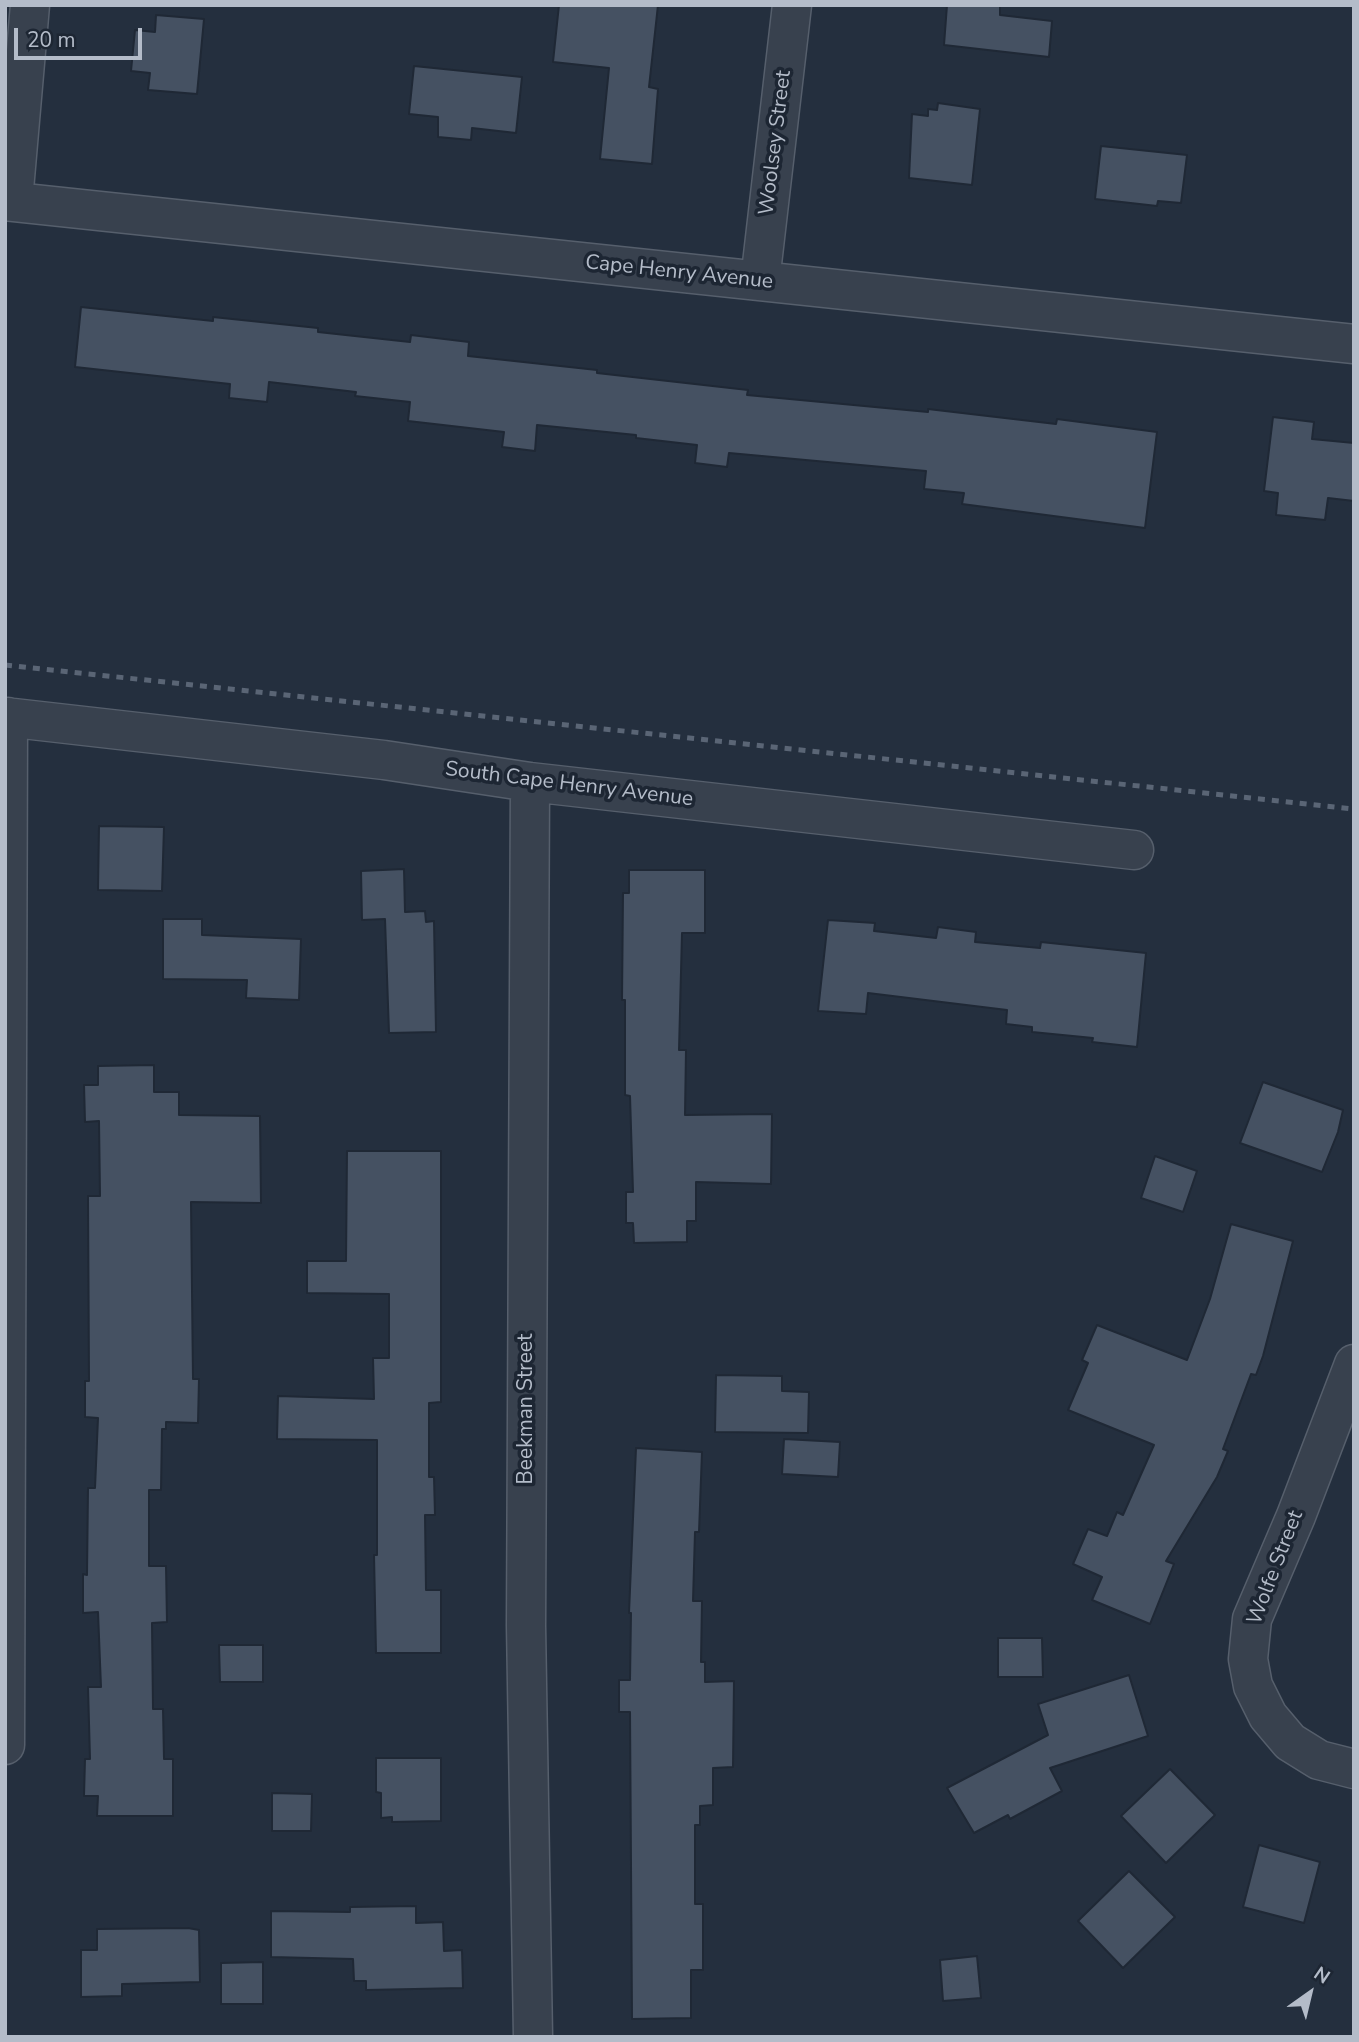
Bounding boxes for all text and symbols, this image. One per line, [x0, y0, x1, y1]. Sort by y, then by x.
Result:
scale bar [18, 14, 145, 58]
text: 20 m [27, 26, 76, 54]
street label: Woolsey Street [755, 69, 797, 217]
street label: Cape Henry Avenue [584, 251, 774, 295]
street label: South Cape Henry Avenue [444, 757, 694, 813]
street label: Beekman Street [514, 1334, 540, 1484]
street label: Wolfe Street [1243, 1507, 1309, 1629]
north arrow [1275, 1958, 1345, 2028]
text: N [1309, 1961, 1335, 1990]

